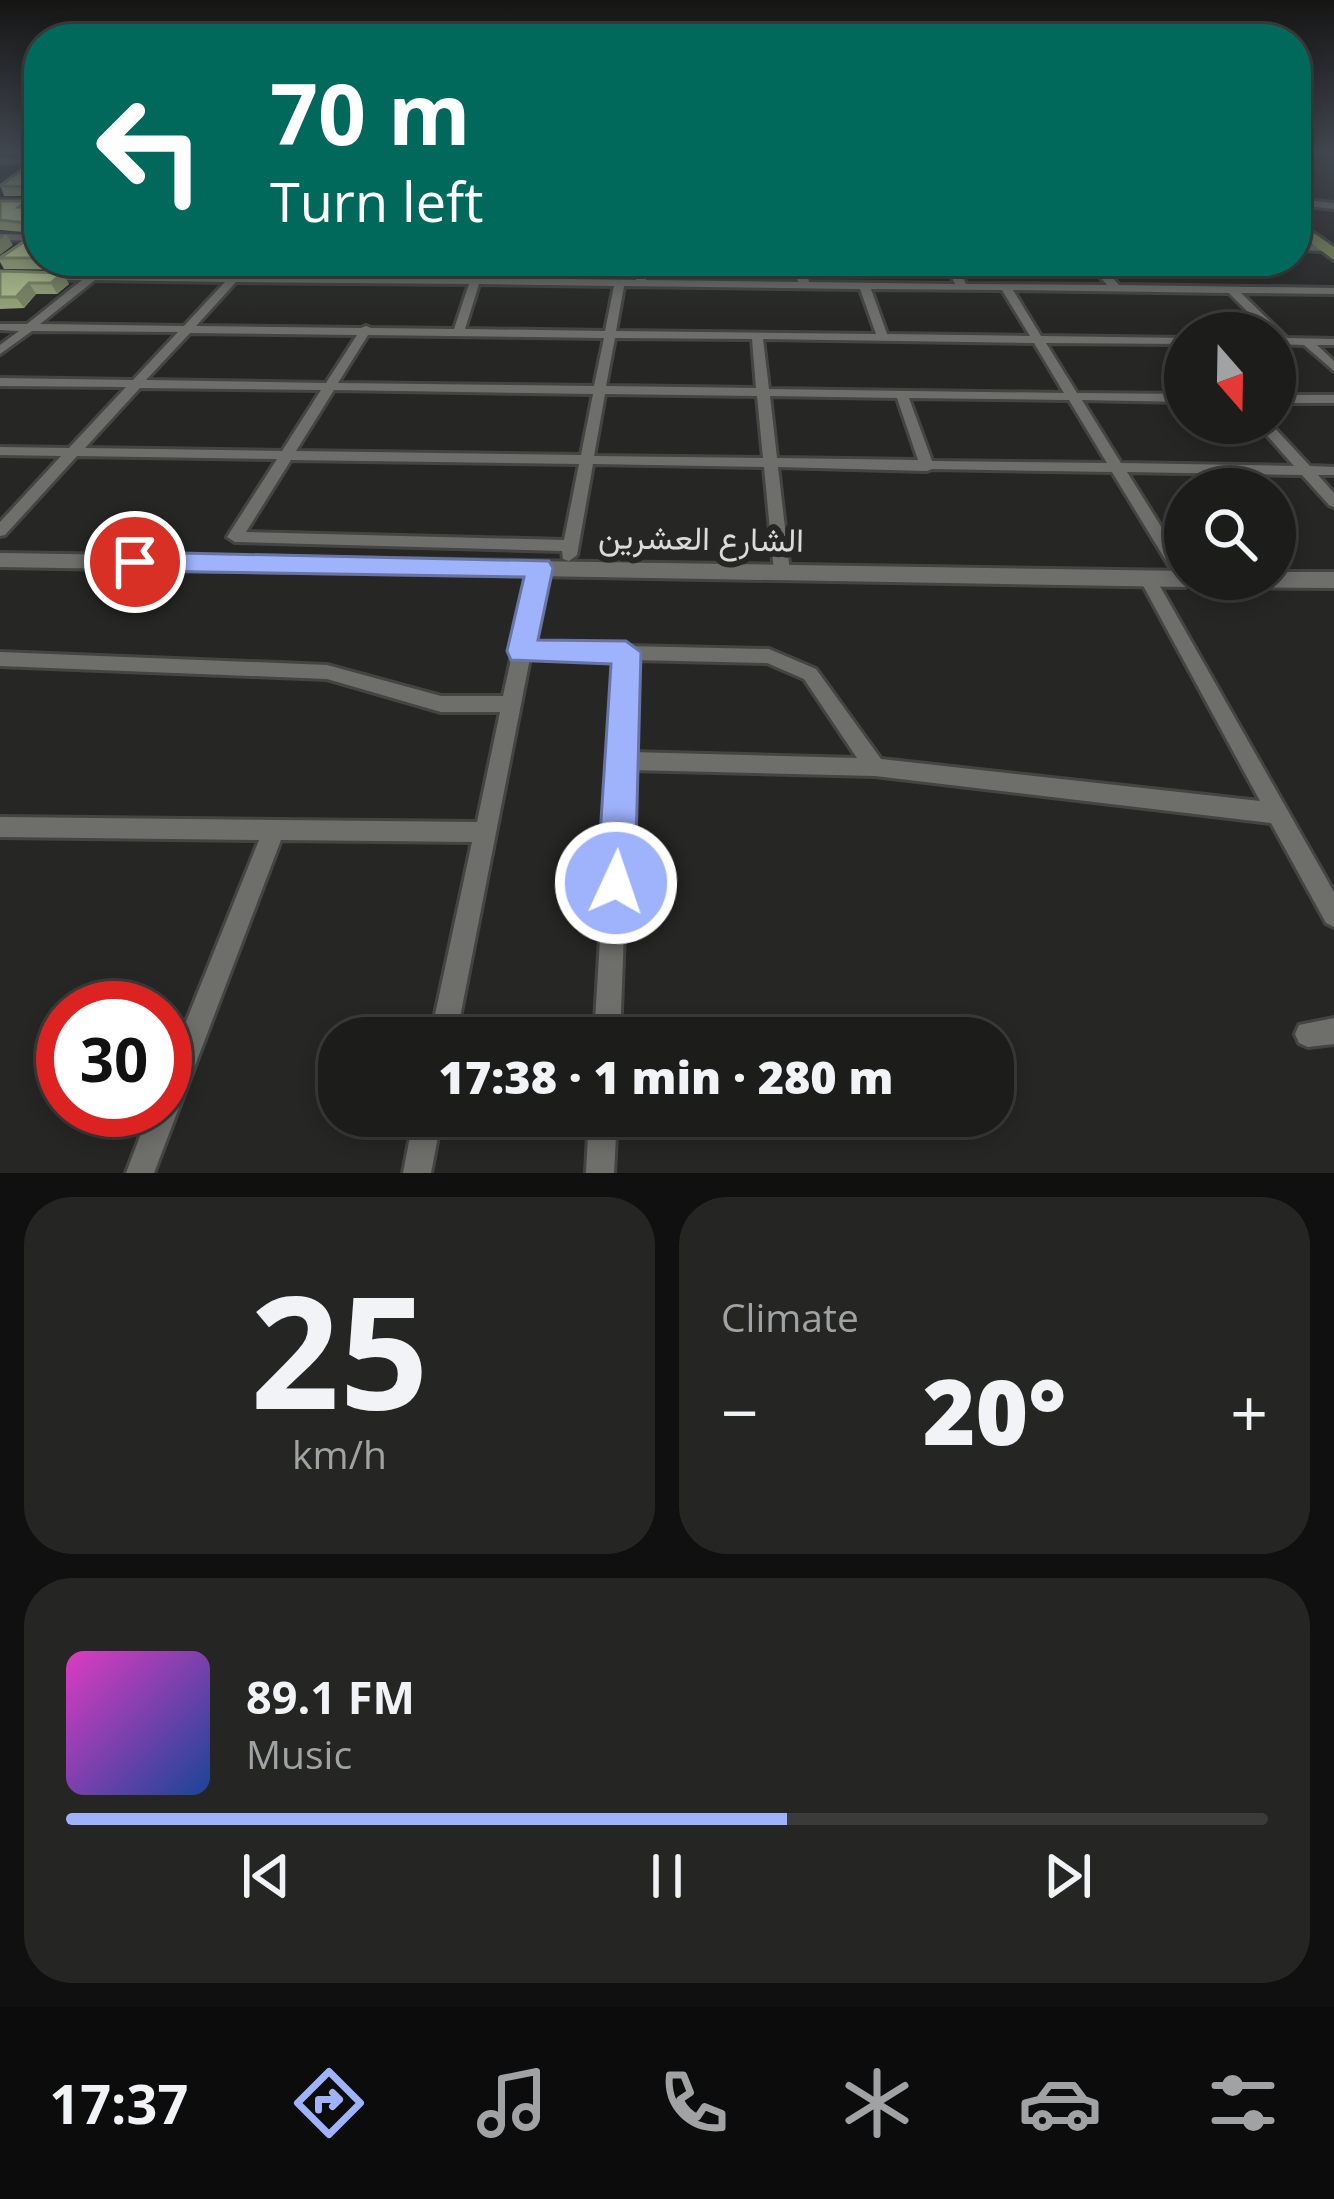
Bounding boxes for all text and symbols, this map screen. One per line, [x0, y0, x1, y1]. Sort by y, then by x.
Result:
text: 70 m [270, 55, 470, 170]
icon: left [72, 72, 228, 228]
text: Turn left [270, 164, 483, 238]
north arrow [1164, 312, 1296, 444]
map controls [1164, 312, 1296, 600]
button: search [1164, 468, 1296, 600]
pin [84, 511, 186, 613]
street label: الشارع العشرين [598, 513, 804, 563]
icon: arrive [102, 529, 168, 595]
position arrow [553, 820, 679, 946]
speed limit sign: 30 [36, 981, 192, 1137]
text: 17:38 · 1 min · 280 m [439, 1046, 893, 1107]
text: 25 [250, 1242, 429, 1455]
text: Climate [721, 1290, 859, 1343]
text: 20° [923, 1349, 1066, 1471]
text: − [721, 1366, 759, 1456]
text: + [1230, 1366, 1268, 1456]
text: km/h [292, 1427, 387, 1480]
text: 89.1 FM [246, 1666, 415, 1727]
text: Music [246, 1727, 352, 1780]
icon: previous [233, 1843, 299, 1909]
icon: pause [634, 1843, 700, 1909]
icon: next [1035, 1843, 1101, 1909]
icon: directions [287, 2061, 371, 2145]
icon: music [470, 2061, 554, 2145]
icon: phone [652, 2061, 736, 2145]
icon: climate [835, 2061, 919, 2145]
icon: car [1018, 2061, 1102, 2145]
icon: filters [1201, 2061, 1285, 2145]
text: 17:37 [49, 2066, 188, 2140]

